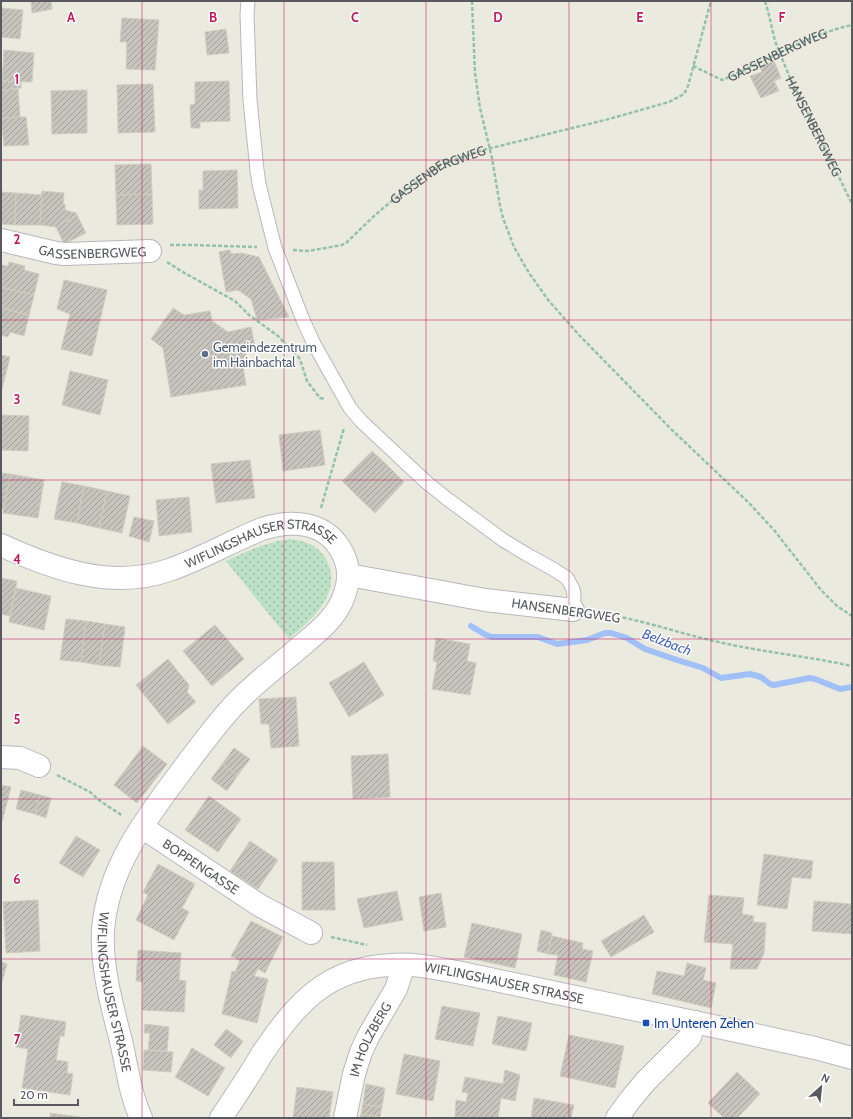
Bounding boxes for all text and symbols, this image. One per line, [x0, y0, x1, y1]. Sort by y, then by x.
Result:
text: A [67, 9, 76, 25]
text: B [209, 9, 217, 25]
text: C [351, 9, 359, 25]
text: D [493, 9, 503, 25]
text: E [636, 9, 644, 25]
text: F [779, 9, 786, 25]
street label: GASSENBERGWEG [725, 25, 829, 85]
text: 1 [15, 71, 19, 87]
street label: HANSENBERGWEG [782, 73, 846, 179]
street label: GASSENBERGWEG [386, 142, 488, 207]
text: 2 [14, 231, 21, 247]
street label: GASSENBERGWEG [37, 241, 147, 262]
place label: Gemeindezentrum im Hainbachtal [213, 339, 317, 370]
marker: Gemeindezentrum im Hainbachtal [200, 349, 210, 359]
text: 3 [13, 391, 21, 407]
street label: WIFLINGSHAUSER STRASSE [182, 516, 340, 571]
text: 4 [13, 551, 21, 567]
street label: HANSENBERGWEG [510, 594, 622, 626]
water label: Belzbach [640, 624, 694, 660]
text: 5 [14, 711, 21, 727]
street label: BOPPENGASSE [160, 835, 242, 897]
text: 6 [13, 871, 21, 887]
street label: WIFLINGSHAUSER STRASSE [95, 911, 135, 1073]
street label: WIFLINGSHAUSER STRASSE [423, 958, 586, 1007]
street label: IM HOLZBERG [346, 999, 395, 1078]
place label: Im Unteren Zehen [654, 1015, 754, 1031]
marker: Im Unteren Zehen [641, 1018, 651, 1028]
text: 7 [14, 1031, 21, 1047]
north arrow [801, 1067, 841, 1107]
text: N [819, 1070, 832, 1086]
scale bar [14, 1081, 78, 1107]
text: 20 m [20, 1087, 48, 1102]

